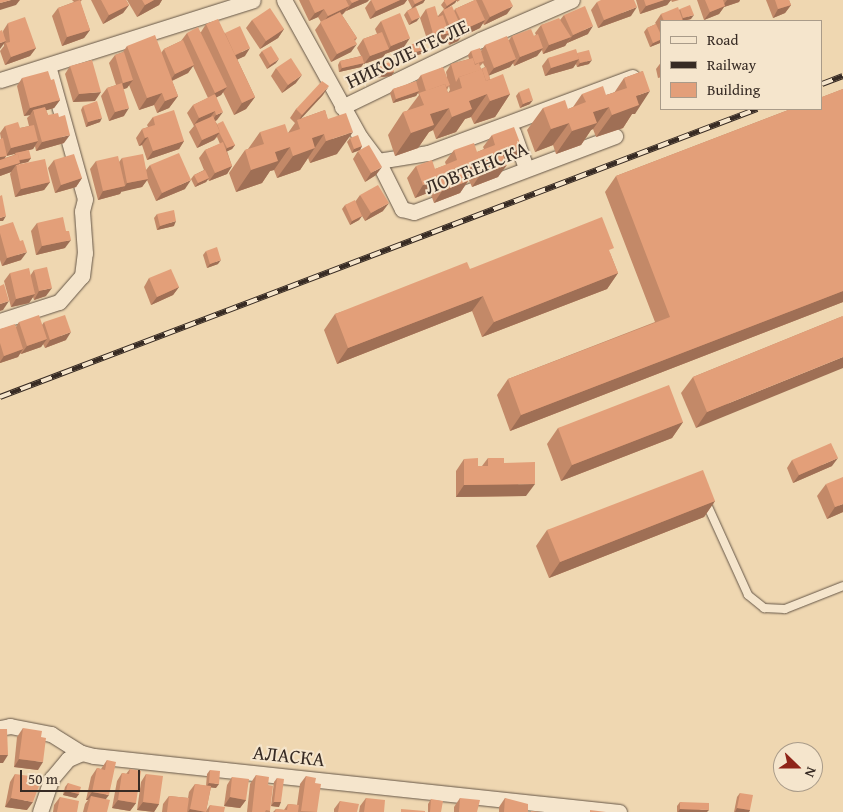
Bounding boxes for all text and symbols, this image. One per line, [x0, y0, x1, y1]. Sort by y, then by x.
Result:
street label: НИКОЛЕ ТЕСЛЕ [342, 13, 472, 93]
legend [660, 20, 823, 110]
text: Road [707, 29, 738, 50]
text: Railway [707, 54, 756, 75]
text: Building [707, 79, 760, 100]
street label: ЛОВЋЕНСКА [421, 135, 531, 199]
street label: АЛАСКА [252, 739, 326, 771]
north arrow [773, 742, 823, 792]
scale bar [22, 760, 142, 792]
text: N [800, 764, 822, 780]
text: 50 m [28, 768, 58, 789]

